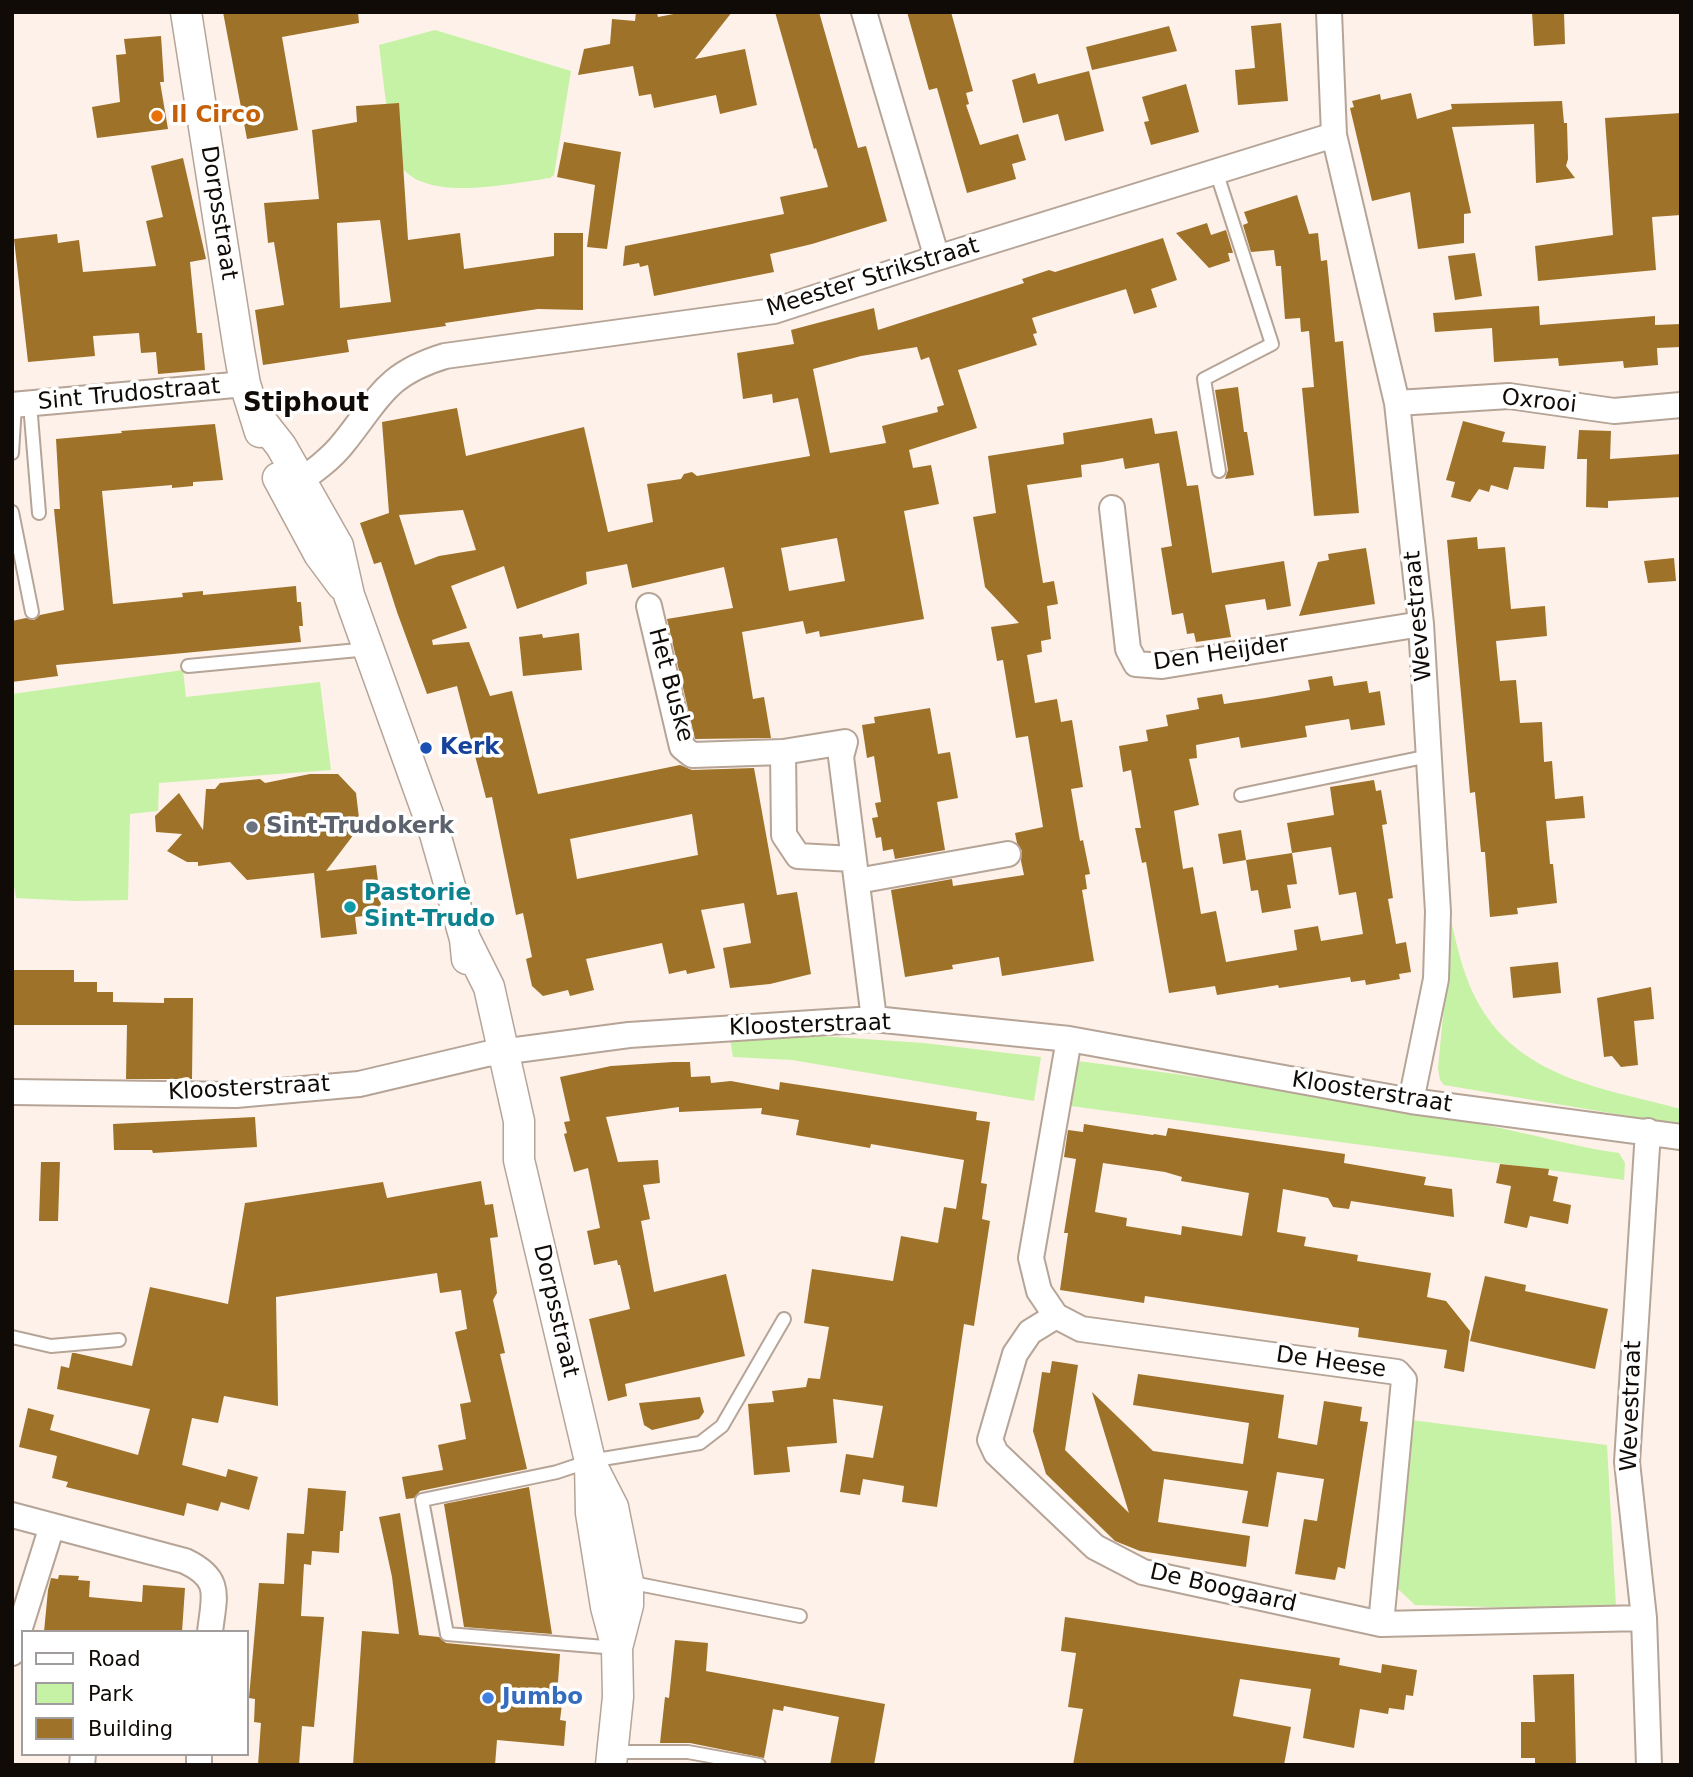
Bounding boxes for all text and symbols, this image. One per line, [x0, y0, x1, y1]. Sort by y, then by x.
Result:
place label: Il Circo [171, 102, 261, 130]
marker: Il Circo [149, 108, 165, 124]
street label: Dorpsstraat [194, 144, 242, 282]
street label: Meester Strikstraat [764, 233, 982, 323]
street label: Sint Trudostraat [37, 373, 221, 417]
street label: Oxrooi [1500, 384, 1578, 420]
district label: Stiphout [243, 388, 369, 420]
street label: Wevestraat [1400, 550, 1438, 682]
street label: Het Buske [642, 625, 698, 745]
street label: Den Heijder [1152, 631, 1290, 677]
place label: Kerk [440, 734, 500, 762]
marker: Kerk [418, 740, 434, 756]
place label: Sint-Trudokerk [266, 813, 454, 841]
marker: Sint-Trudokerk [244, 819, 260, 835]
place label: Pastorie Sint-Trudo [364, 880, 495, 934]
marker: Pastorie Sint-Trudo [342, 899, 358, 915]
street label: Kloosterstraat [729, 1009, 891, 1043]
street label: Kloosterstraat [1290, 1067, 1454, 1119]
street label: Kloosterstraat [167, 1071, 331, 1107]
street label: Dorpsstraat [526, 1242, 584, 1380]
street label: Wevestraat [1616, 1340, 1648, 1472]
street label: De Heese [1274, 1342, 1388, 1384]
street label: De Boogaard [1147, 1559, 1299, 1619]
legend [21, 1630, 248, 1756]
text: Road [88, 1647, 141, 1671]
text: Park [88, 1682, 133, 1706]
place label: Jumbo [502, 1684, 583, 1712]
marker: Jumbo [480, 1690, 496, 1706]
text: Building [88, 1717, 173, 1741]

